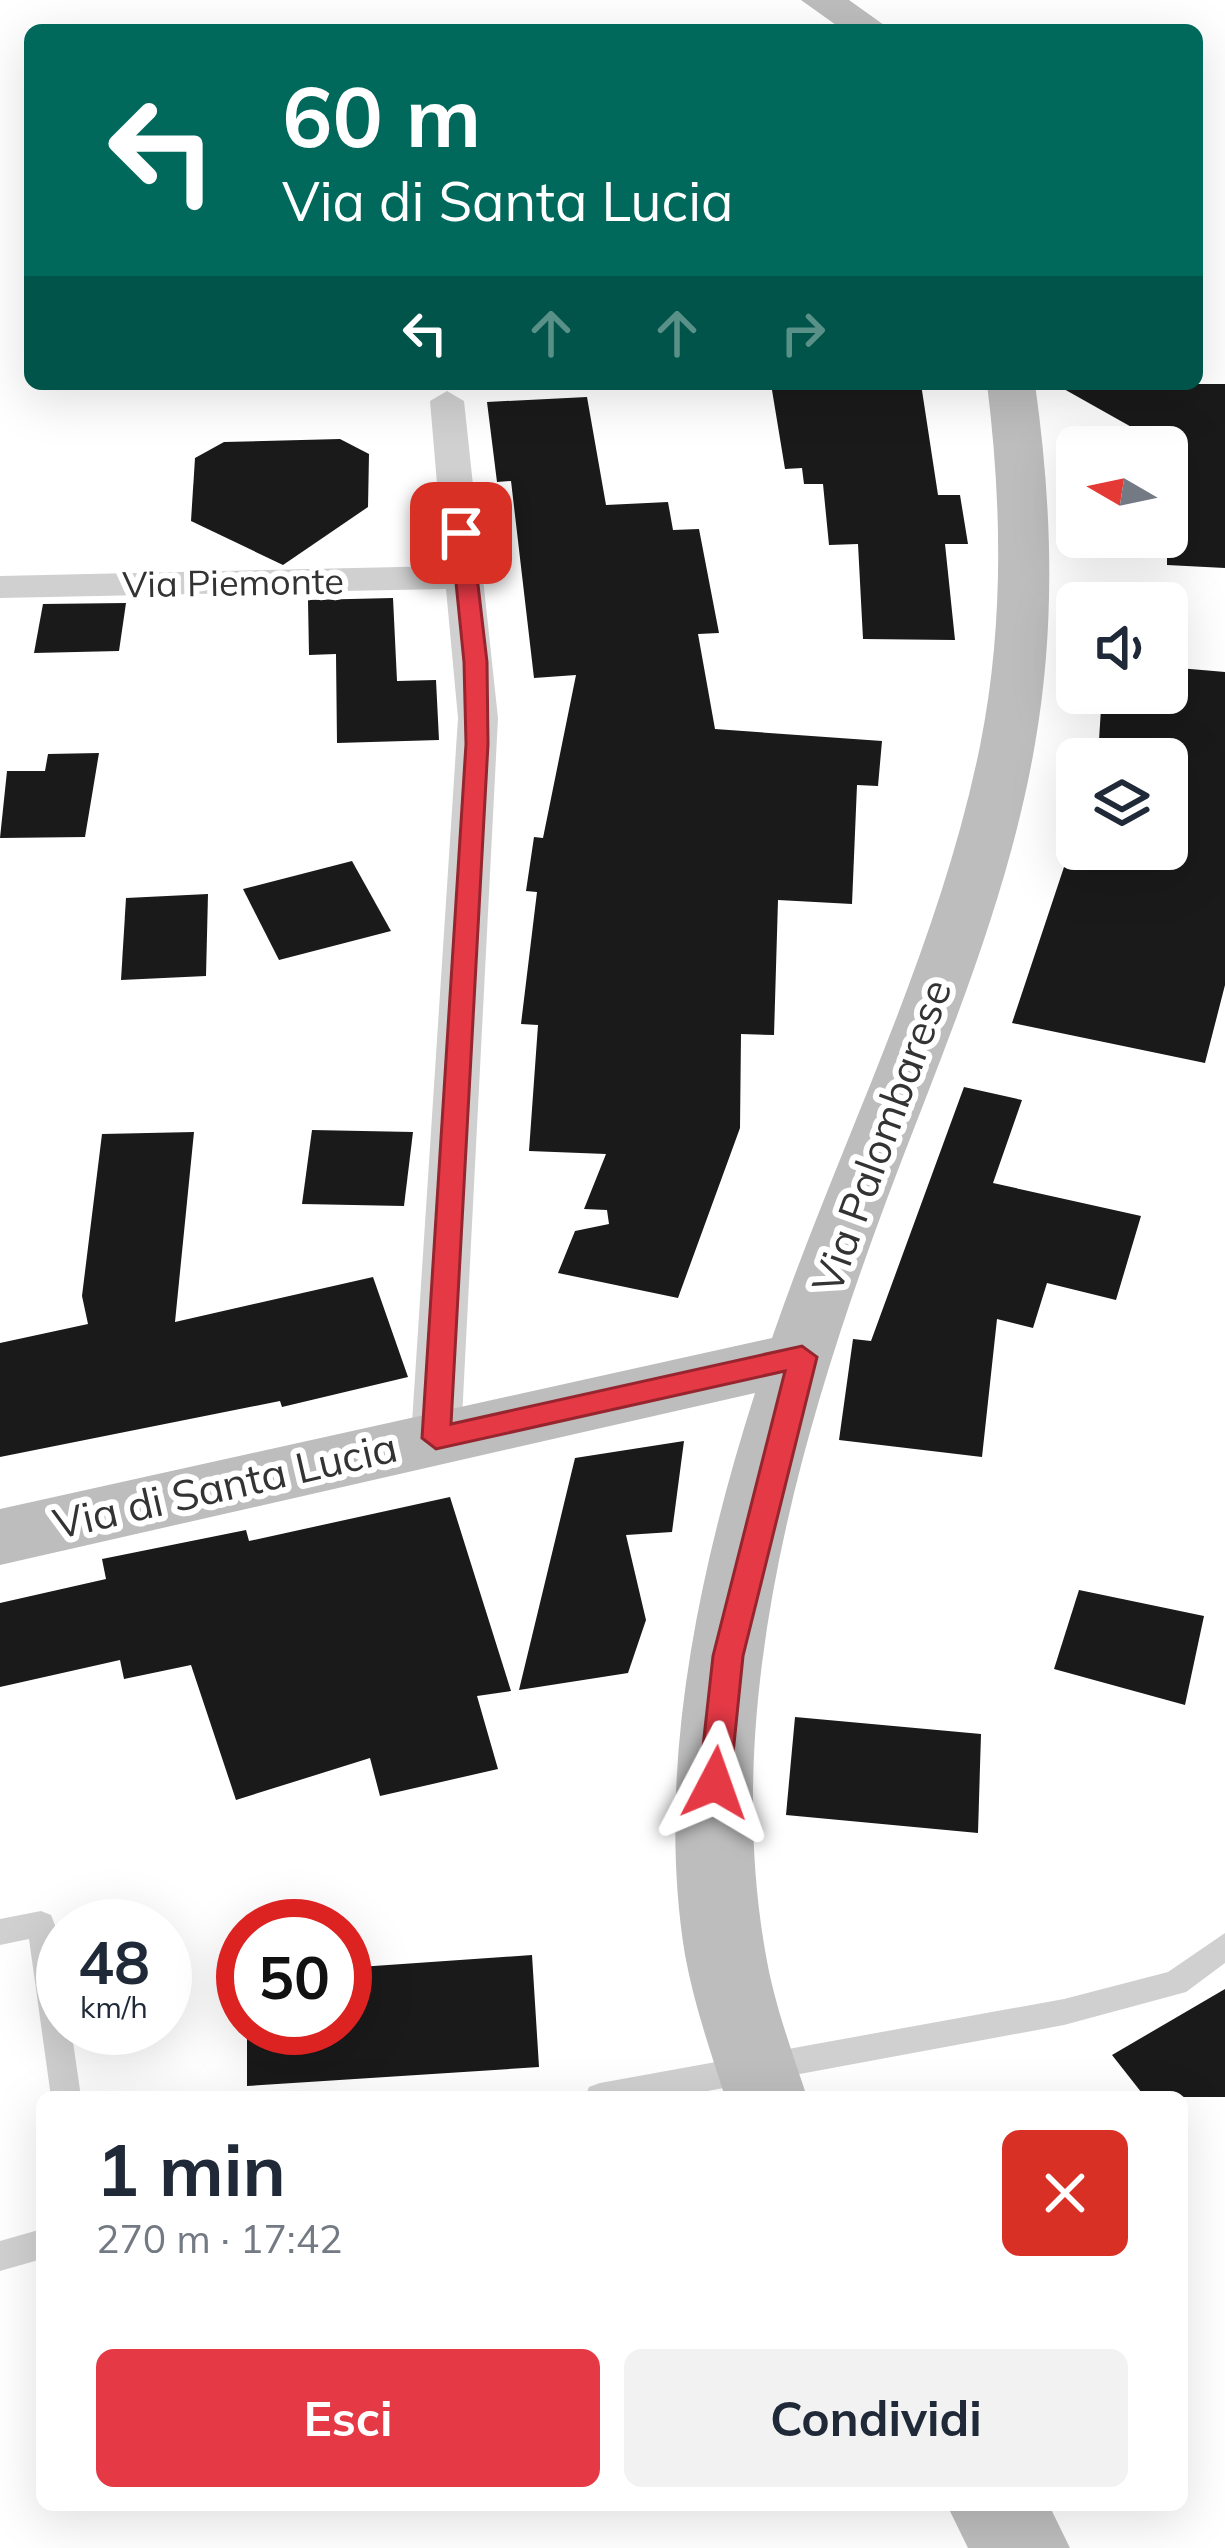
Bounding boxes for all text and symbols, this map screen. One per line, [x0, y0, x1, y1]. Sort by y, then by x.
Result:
text: 60 m [282, 63, 481, 168]
icon: left [84, 72, 240, 228]
text: Via di Santa Lucia [282, 167, 734, 235]
icon: left [392, 300, 458, 366]
icon: ahead [518, 300, 584, 366]
icon: ahead [644, 300, 710, 366]
icon: right [770, 300, 836, 366]
north arrow [1056, 426, 1188, 558]
map controls [1056, 426, 1188, 870]
pin [410, 482, 512, 584]
icon: arrive [428, 500, 494, 566]
street label: Via Piemonte [122, 558, 344, 606]
button: sound [1056, 582, 1188, 714]
button: layers [1056, 738, 1188, 870]
street label: Via Palombarese [800, 972, 962, 1300]
street label: Via di Santa Lucia [48, 1420, 402, 1550]
position arrow [652, 1720, 778, 1846]
speed limit sign: 50 [216, 1899, 372, 2055]
text: 48 [78, 1924, 150, 1999]
text: km/h [80, 1988, 148, 2026]
text: 1 min [96, 2124, 286, 2214]
button: close [1002, 2130, 1128, 2256]
text: 270 m · 17:42 [96, 2214, 342, 2263]
button: Esci [96, 2349, 600, 2487]
button: Condividi [624, 2349, 1128, 2487]

